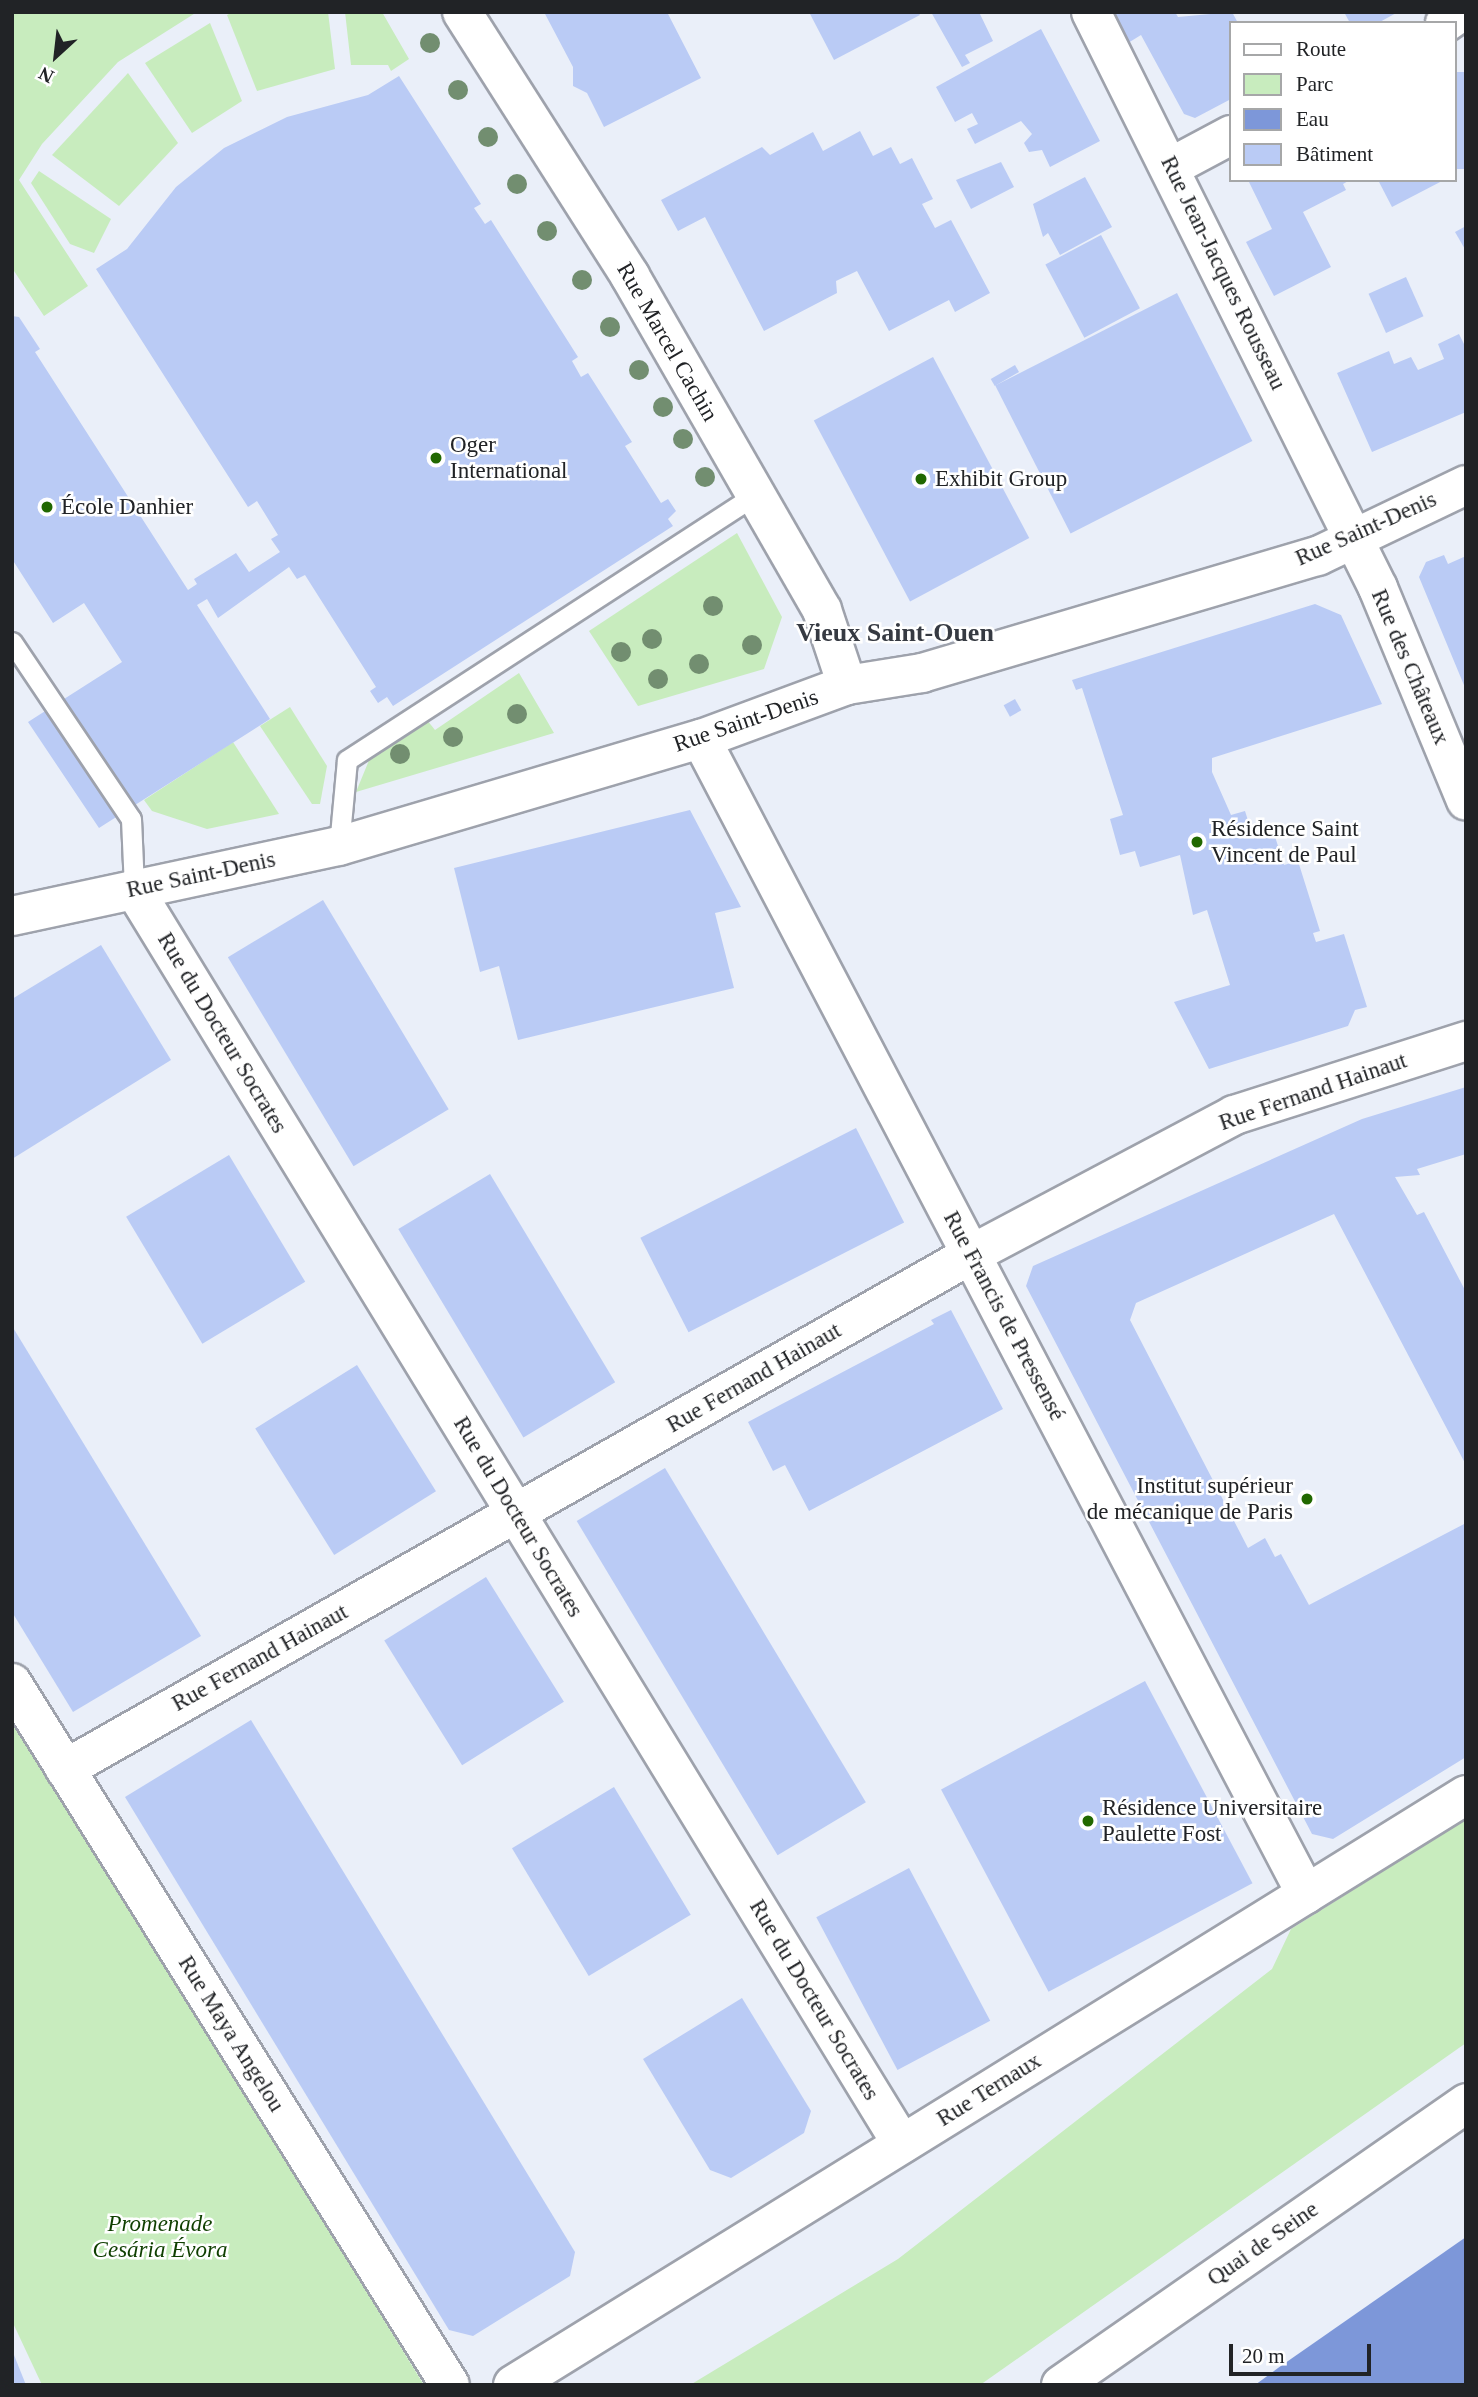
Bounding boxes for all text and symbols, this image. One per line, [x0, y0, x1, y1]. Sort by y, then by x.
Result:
north arrow [21, 21, 91, 91]
legend [1230, 21, 1457, 182]
text: Route [1296, 37, 1346, 61]
text: N [35, 63, 57, 88]
text: Parc [1296, 72, 1333, 96]
text: Eau [1296, 107, 1329, 131]
text: Bâtiment [1296, 142, 1373, 166]
street label: Rue Jean-Jacques Rousseau [1154, 152, 1292, 394]
street label: Rue Marcel Cachin [610, 258, 724, 426]
place label: Oger International [450, 431, 568, 485]
marker: Oger International [428, 450, 444, 466]
place label: Exhibit Group [935, 465, 1067, 493]
marker: Exhibit Group [913, 471, 929, 487]
street label: Rue Saint-Denis [1291, 486, 1441, 572]
place label: École Danhier [61, 493, 193, 521]
marker: École Danhier [39, 499, 55, 515]
street label: Rue des Châteaux [1365, 585, 1455, 749]
district label: Vieux Saint-Ouen [796, 617, 994, 649]
street label: Rue Saint-Denis [670, 683, 822, 759]
place label: Résidence Saint Vincent de Paul [1211, 815, 1359, 869]
marker: Résidence Saint Vincent de Paul [1189, 834, 1205, 850]
street label: Rue Saint-Denis [124, 846, 278, 904]
street label: Rue du Docteur Socrates [151, 928, 293, 1138]
street label: Rue Fernand Hainaut [1216, 1047, 1410, 1137]
street label: Rue Francis de Pressensé [937, 1207, 1071, 1425]
street label: Rue Fernand Hainaut [662, 1317, 846, 1439]
street label: Rue du Docteur Socrates [447, 1412, 589, 1622]
place label: Institut supérieur de mécanique de Paris [1087, 1472, 1293, 1526]
marker: Institut supérieur de mécanique de Paris [1299, 1491, 1315, 1507]
street label: Rue Fernand Hainaut [167, 1598, 353, 1718]
place label: Résidence Universitaire Paulette Fost [1102, 1794, 1322, 1848]
marker: Résidence Universitaire Paulette Fost [1080, 1813, 1096, 1829]
street label: Rue du Docteur Socrates [743, 1895, 885, 2105]
street label: Rue Maya Angelou [172, 1950, 290, 2118]
street label: Rue Ternaux [932, 2047, 1046, 2133]
street label: Quai de Seine [1202, 2196, 1324, 2292]
park label: Promenade Cesária Évora [93, 2210, 227, 2264]
scale bar [1233, 2330, 1375, 2374]
text: 20 m [1242, 2344, 1285, 2368]

